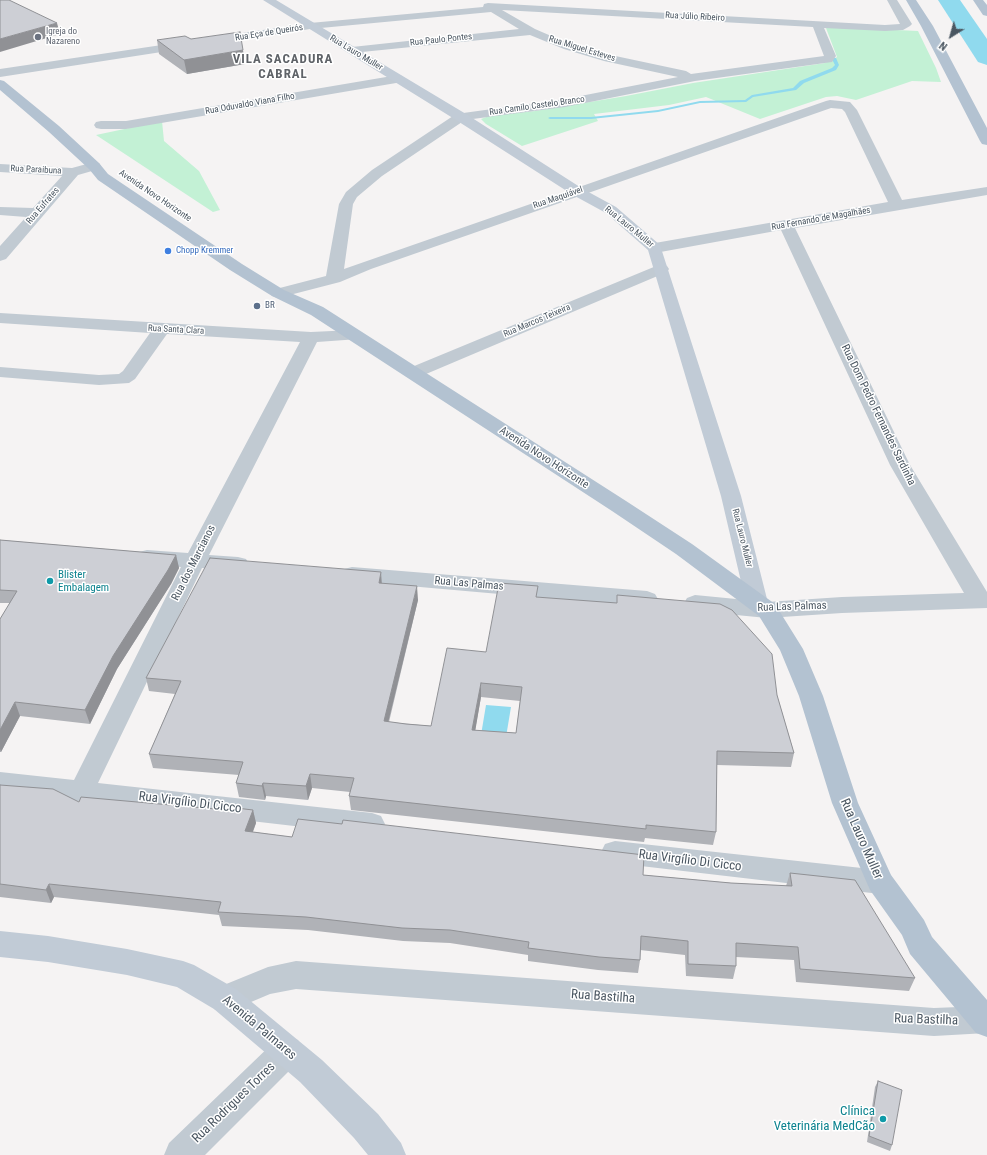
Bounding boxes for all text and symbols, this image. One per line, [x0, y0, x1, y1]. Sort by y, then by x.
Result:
street label: Rua Júlio Ribeiro [665, 10, 725, 24]
north arrow [931, 16, 971, 56]
street label: Rua Eça de Queirós [234, 22, 304, 44]
place label: Igreja do Nazareno [46, 27, 80, 48]
street label: Rua Paulo Pontes [409, 31, 473, 49]
marker: Igreja do Nazareno [33, 32, 43, 42]
street label: Rua Lauro Muller [328, 33, 384, 73]
street label: Rua Miguel Esteves [547, 34, 617, 64]
text: N [937, 39, 950, 53]
district label: VILA SACADURA CABRAL [233, 52, 333, 83]
street label: Rua Oduvaldo Viana Filho [205, 91, 295, 117]
street label: Rua Camilo Castelo Branco [489, 94, 585, 118]
street label: Rua Paraibuna [10, 163, 62, 177]
street label: Avenida Novo Horizonte [117, 168, 193, 224]
street label: Rua Maquiável [532, 184, 584, 212]
street label: Rua Eufrates [24, 185, 62, 227]
street label: Rua Lauro Muller [602, 204, 656, 250]
street label: Rua Fernando de Magalhães [771, 205, 871, 233]
marker: Chopp Kremmer [163, 246, 173, 256]
place label: Chopp Kremmer [176, 246, 233, 256]
marker: BR [252, 301, 262, 311]
place label: BR [265, 301, 275, 311]
street label: Rua Marcos Teixeira [502, 302, 572, 340]
street label: Rua Santa Clara [148, 323, 204, 337]
street label: Rua Dom Pedro Fernandes Sardinha [838, 342, 918, 488]
street label: Avenida Novo Horizonte [497, 424, 591, 492]
street label: Rua Lauro Muller [730, 508, 754, 568]
street label: Rua dos Marcianos [169, 523, 219, 603]
place label: Blister Embalagem [58, 568, 109, 594]
street label: Rua Las Palmas [434, 574, 504, 594]
marker: Blister Embalagem [45, 576, 55, 586]
street label: Rua Las Palmas [757, 599, 827, 615]
street label: Rua Virgílio Di Cicco [138, 789, 242, 817]
street label: Rua Lauro Muller [836, 796, 886, 882]
street label: Rua Virgílio Di Cicco [638, 847, 742, 875]
street label: Rua Bastilha [571, 987, 635, 1007]
street label: Avenida Palmares [219, 992, 299, 1064]
street label: Rua Bastilha [894, 1011, 958, 1029]
street label: Rua Rodrigues Torres [189, 1059, 279, 1147]
place label: Clínica Veterinária MedCão [774, 1104, 875, 1135]
marker: Clínica Veterinária MedCão [878, 1114, 888, 1124]

